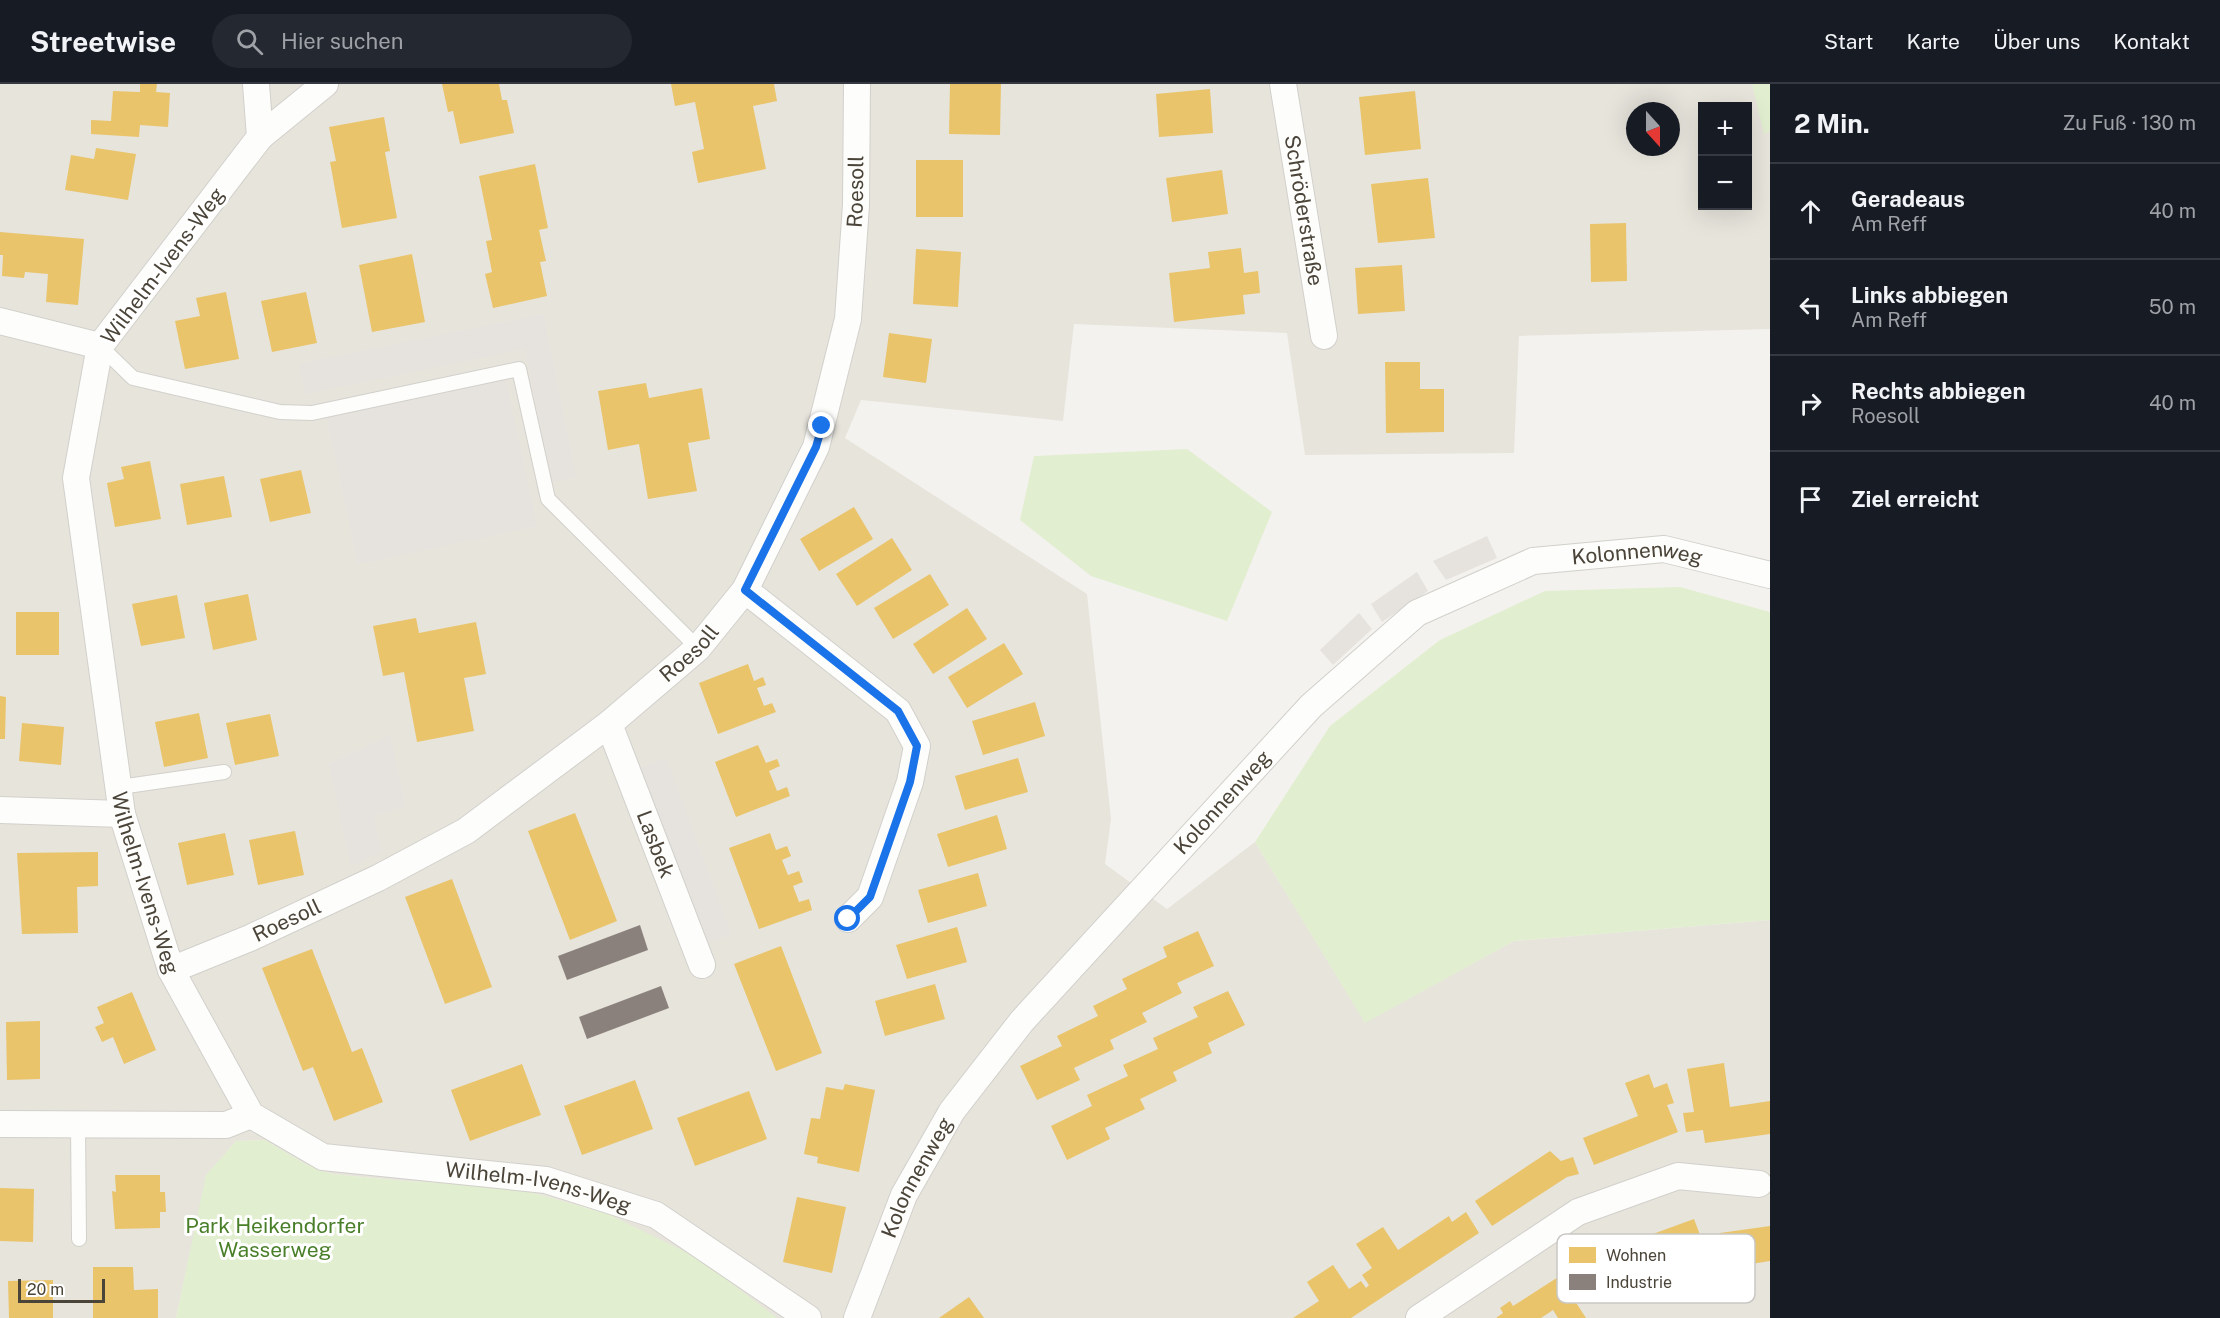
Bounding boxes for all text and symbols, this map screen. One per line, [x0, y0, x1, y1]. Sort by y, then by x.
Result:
search box [212, 14, 632, 68]
text: Streetwise [30, 25, 176, 58]
icon: search [233, 25, 266, 58]
text: Hier suchen [281, 28, 403, 54]
text: Start [1824, 29, 1873, 54]
text: Karte [1906, 29, 1960, 54]
text: Über uns [1993, 29, 2080, 54]
text: Kontakt [2113, 29, 2190, 54]
north arrow [1626, 102, 1680, 156]
map controls [1698, 102, 1752, 210]
button: + [1698, 102, 1752, 156]
text: 2 Min. [1794, 108, 1870, 139]
text: Zu Fuß · 130 m [2063, 111, 2196, 135]
street label: Schröderstraße [1279, 133, 1329, 287]
street label: Roesoll [841, 155, 868, 229]
button: − [1698, 156, 1752, 210]
street label: Wilhelm-Ivens-Weg [95, 182, 230, 349]
text: Geradeaus [1851, 186, 1965, 212]
icon: ahead [1794, 195, 1827, 228]
text: 40 m [2149, 199, 2196, 223]
text: Am Reff [1851, 212, 1927, 236]
text: Links abbiegen [1851, 282, 2008, 308]
icon: left [1794, 291, 1827, 324]
text: 50 m [2149, 295, 2196, 319]
text: Am Reff [1851, 308, 1927, 332]
text: Rechts abbiegen [1851, 378, 2026, 404]
icon: right [1794, 387, 1827, 420]
text: 40 m [2149, 391, 2196, 415]
text: Roesoll [1851, 404, 1920, 428]
route end [808, 412, 834, 438]
icon: arrive [1794, 483, 1827, 516]
text: Ziel erreicht [1851, 486, 1979, 512]
street label: Kolonnenweg [1570, 536, 1706, 570]
street label: Roesoll [654, 619, 724, 687]
street label: Kolonnenweg [1168, 745, 1276, 859]
street label: Wilhelm-Ivens-Weg [107, 790, 185, 977]
street label: Lasbek [632, 807, 680, 882]
street label: Roesoll [249, 894, 325, 947]
route start [834, 905, 860, 931]
street label: Kolonnenweg [876, 1113, 958, 1241]
street label: Wilhelm-Ivens-Weg [444, 1157, 634, 1218]
park label: Park Heikendorfer Wasserweg [185, 1213, 365, 1262]
legend [1557, 1234, 1755, 1303]
text: Wohnen [1606, 1246, 1666, 1265]
text: Industrie [1606, 1273, 1672, 1292]
scale bar [18, 1276, 105, 1304]
text: 20 m [27, 1280, 64, 1299]

